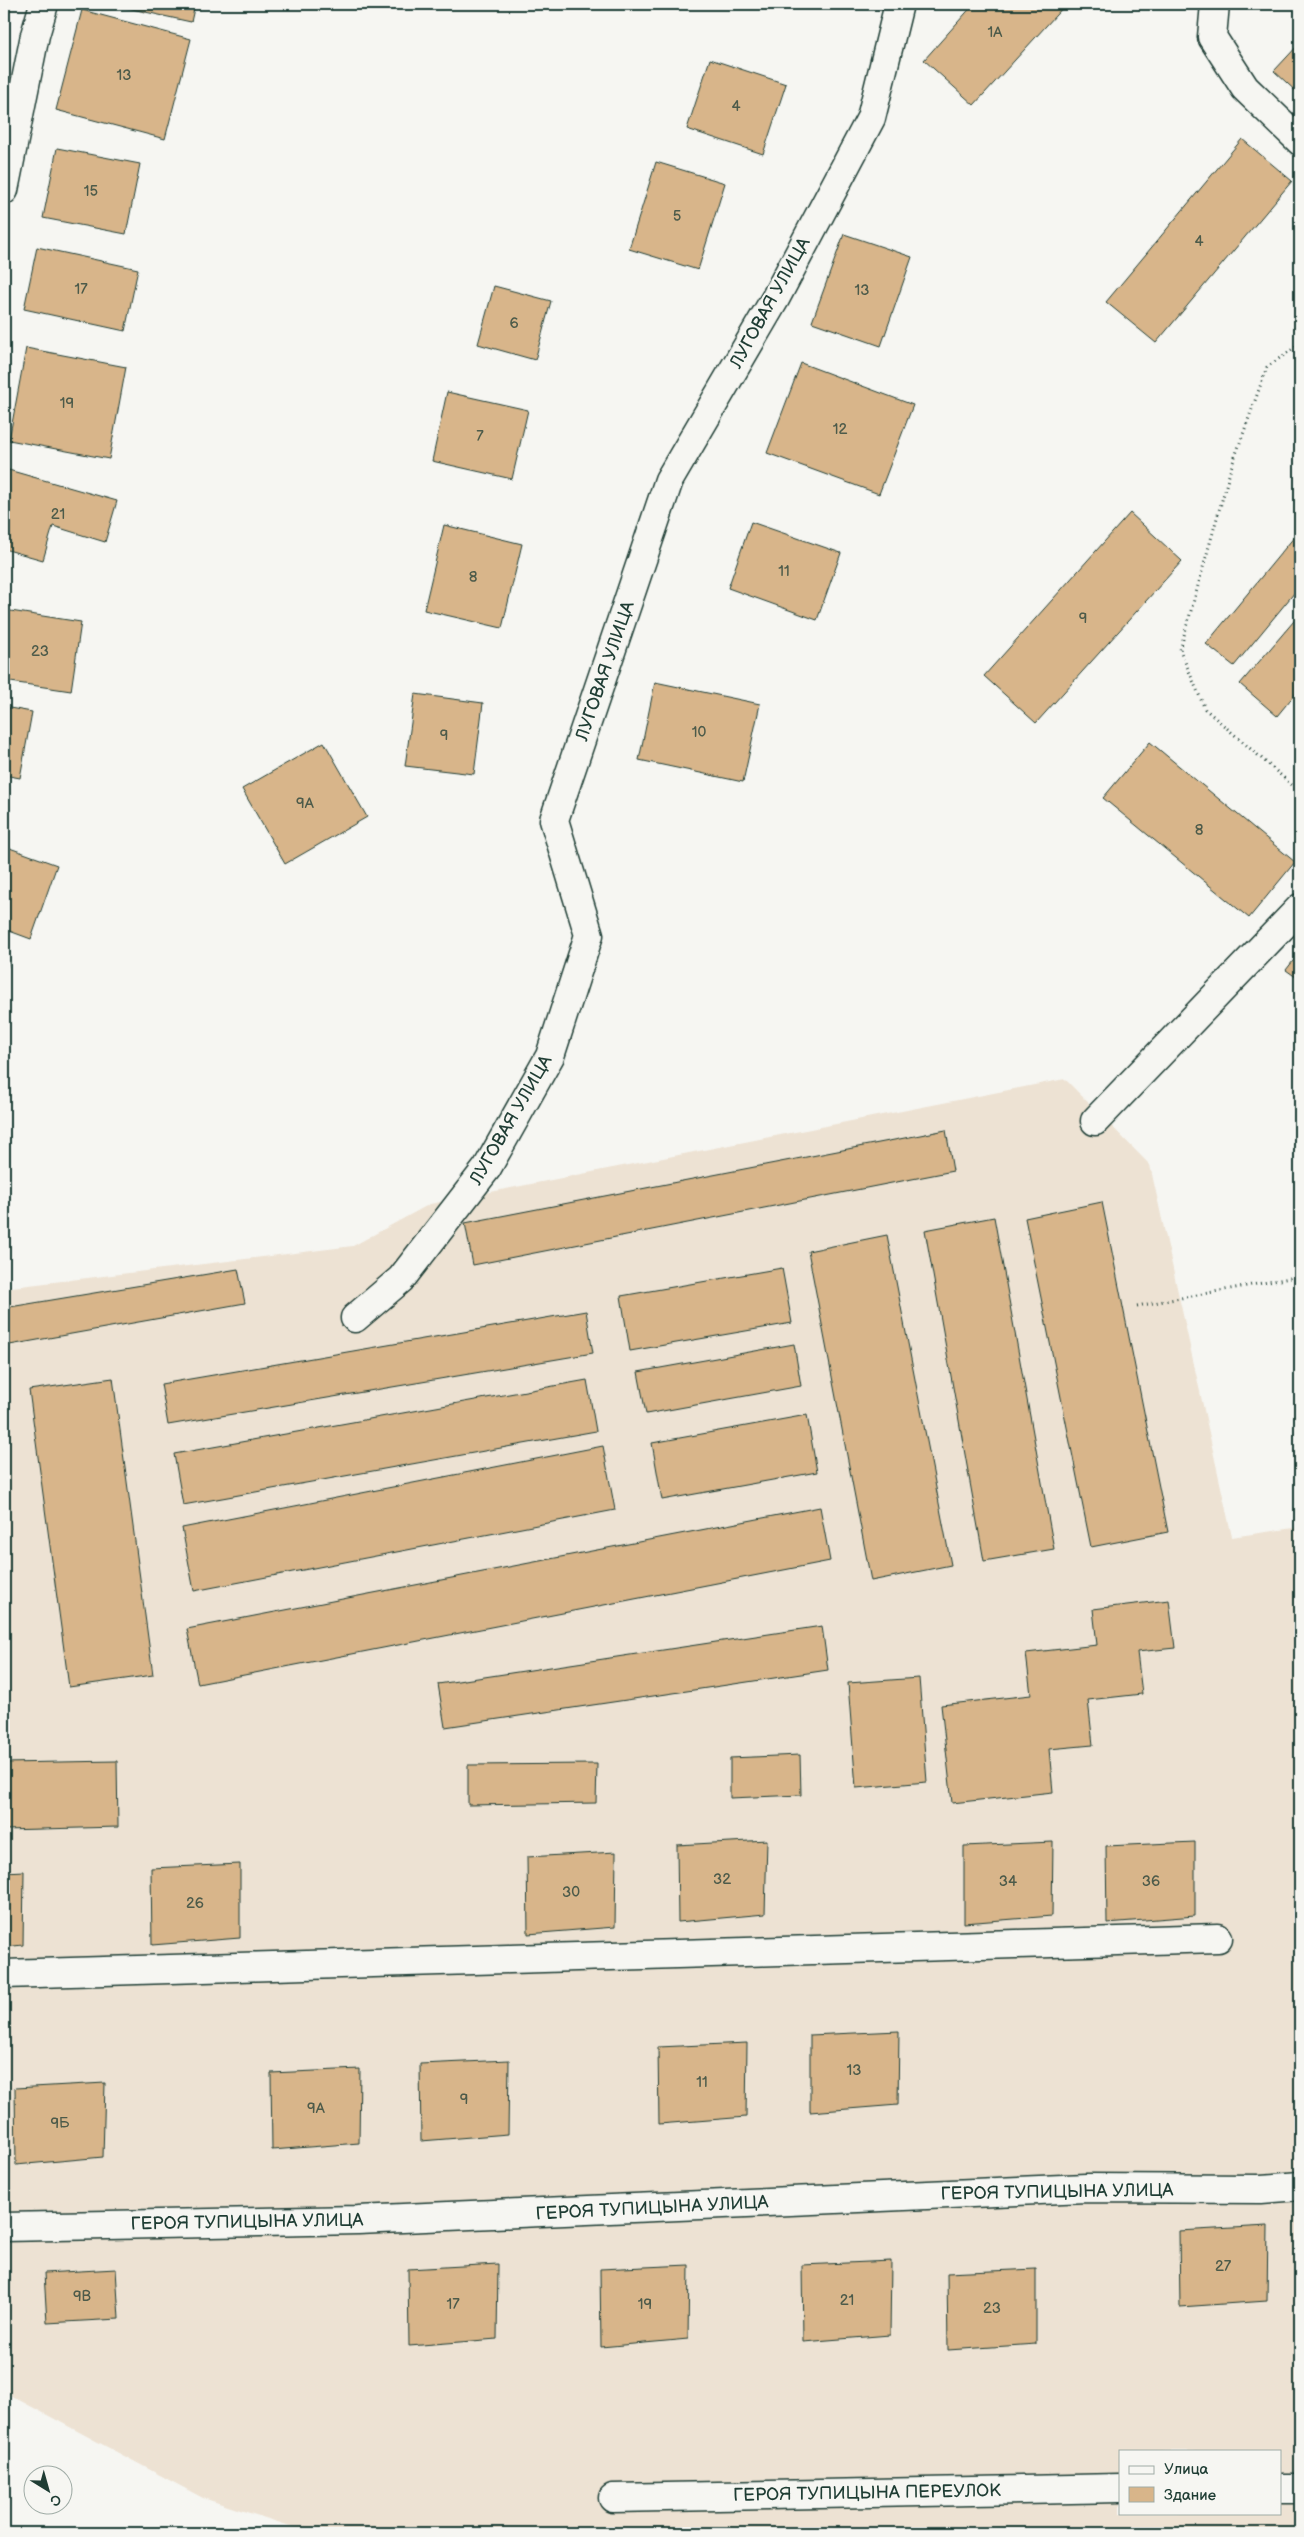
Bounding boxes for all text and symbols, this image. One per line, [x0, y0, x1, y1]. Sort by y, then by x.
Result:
house number: 1А [988, 23, 1003, 42]
house number: 13 [116, 66, 132, 85]
house number: 4 [731, 97, 741, 116]
house number: 15 [84, 182, 98, 201]
house number: 5 [673, 207, 681, 226]
house number: 4 [1194, 232, 1204, 251]
street label: ЛУГОВАЯ УЛИЦА [725, 234, 815, 373]
house number: 17 [74, 280, 88, 299]
house number: 13 [854, 281, 870, 300]
house number: 6 [509, 314, 519, 333]
house number: 19 [60, 394, 74, 413]
house number: 12 [833, 420, 847, 439]
house number: 7 [476, 427, 484, 446]
house number: 21 [51, 505, 65, 524]
house number: 11 [778, 562, 790, 581]
house number: 8 [469, 568, 478, 587]
street label: ЛУГОВАЯ УЛИЦА [571, 598, 639, 744]
house number: 9 [1079, 609, 1087, 628]
house number: 23 [31, 642, 49, 661]
house number: 10 [692, 723, 706, 742]
house number: 9 [440, 726, 448, 745]
house number: 9А [296, 794, 315, 813]
house number: 8 [1195, 821, 1204, 840]
street label: ЛУГОВАЯ УЛИЦА [465, 1051, 557, 1189]
house number: 32 [713, 1870, 731, 1889]
house number: 34 [999, 1872, 1017, 1891]
house number: 36 [1142, 1872, 1160, 1891]
house number: 30 [562, 1883, 580, 1902]
house number: 26 [186, 1894, 204, 1913]
house number: 13 [846, 2061, 862, 2080]
house number: 11 [696, 2073, 708, 2092]
house number: 9 [460, 2090, 468, 2109]
house number: 9А [307, 2099, 326, 2118]
house number: 9Б [50, 2114, 70, 2133]
street label: ГЕРОЯ ТУПИЦЫНА УЛИЦА [940, 2179, 1174, 2205]
street label: ГЕРОЯ ТУПИЦЫНА УЛИЦА [535, 2191, 769, 2225]
street label: ГЕРОЯ ТУПИЦЫНА УЛИЦА [130, 2209, 364, 2235]
house number: 27 [1215, 2257, 1232, 2276]
house number: 9В [73, 2287, 92, 2306]
house number: 21 [840, 2291, 854, 2310]
house number: 17 [446, 2295, 460, 2314]
house number: 19 [638, 2295, 652, 2314]
house number: 23 [983, 2299, 1001, 2318]
legend [1119, 2450, 1282, 2514]
text: Улица [1164, 2460, 1209, 2479]
north arrow [22, 2464, 72, 2514]
street label: ГЕРОЯ ТУПИЦЫНА ПЕРЕУЛОК [733, 2480, 1001, 2506]
text: Здание [1164, 2486, 1216, 2505]
text: С [46, 2490, 65, 2510]

